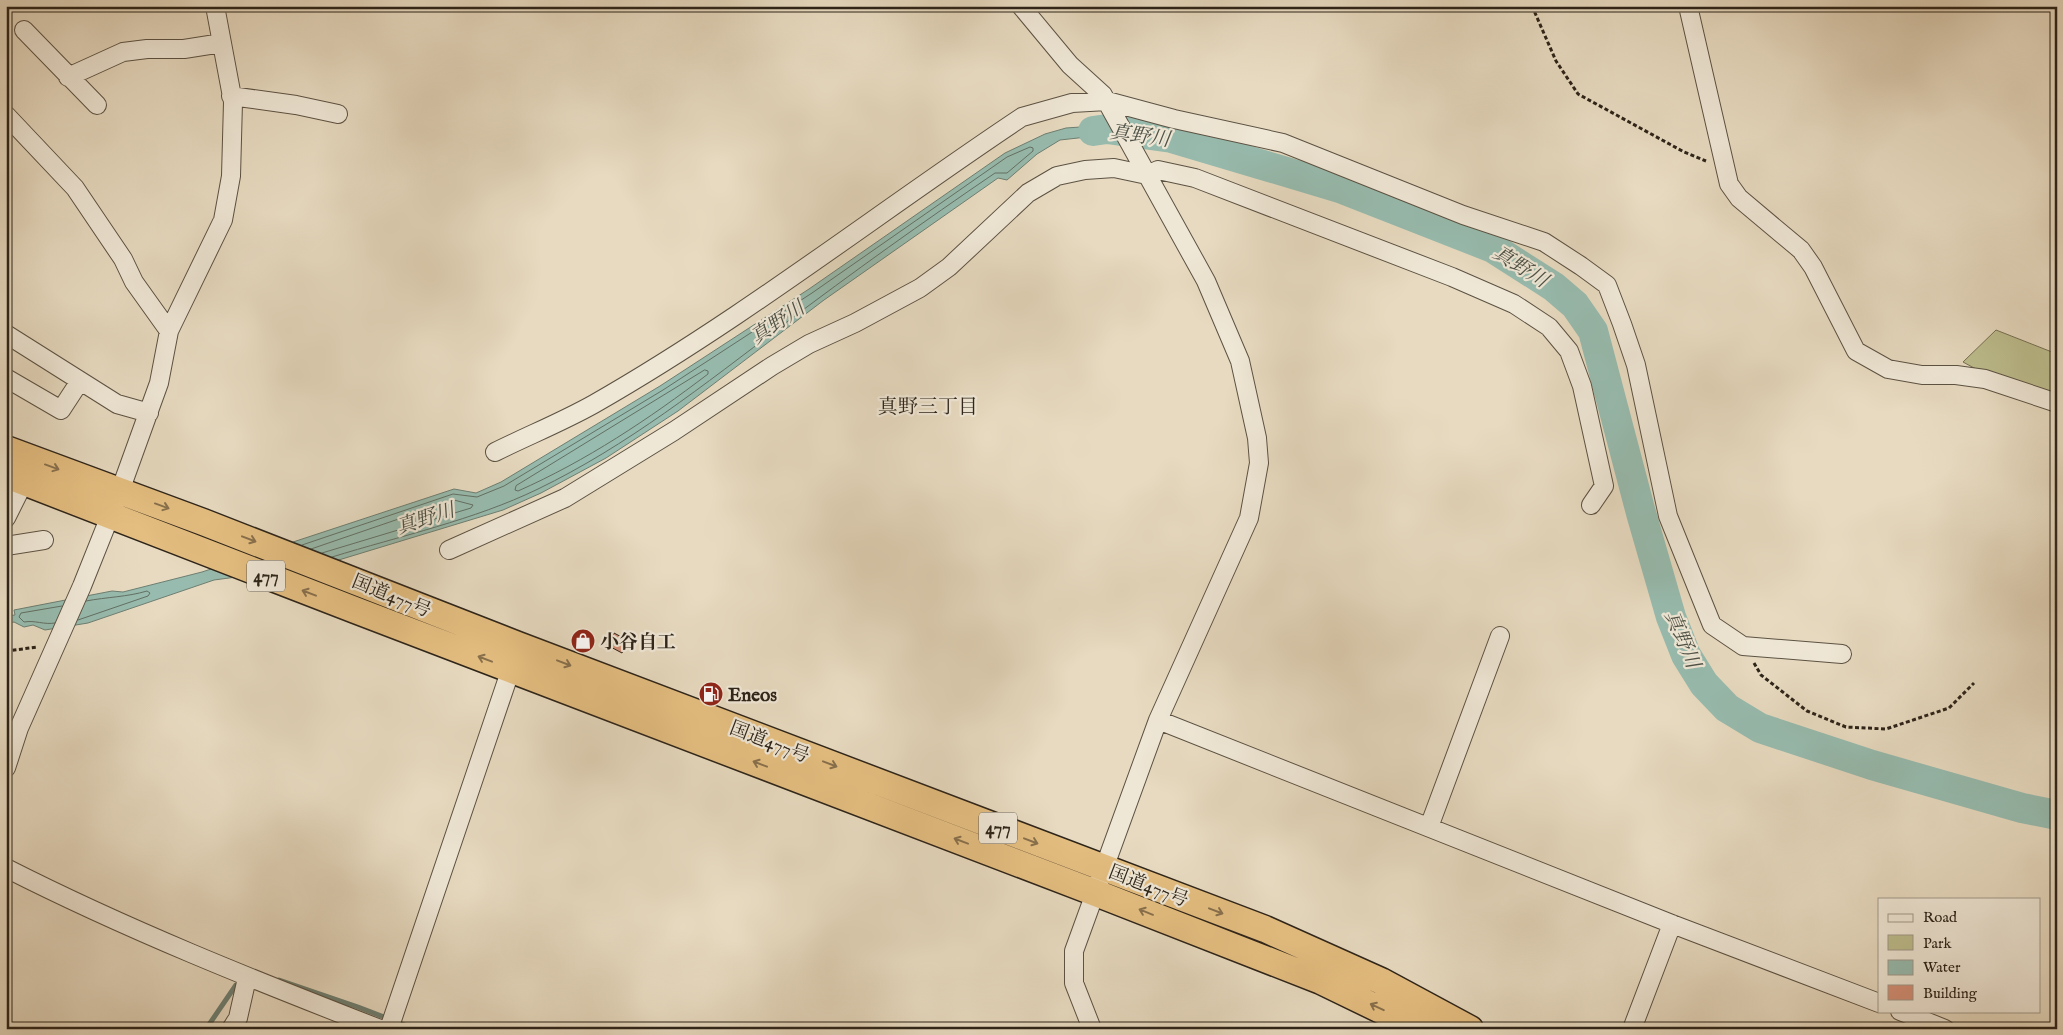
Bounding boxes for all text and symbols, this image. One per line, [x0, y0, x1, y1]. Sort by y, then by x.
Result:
water label: 真野川 [1108, 120, 1173, 153]
water label: 真野川 [1488, 241, 1554, 295]
water label: 真野川 [746, 295, 811, 350]
district label: 真野三丁目 [878, 395, 978, 420]
one-way arrow [43, 463, 59, 472]
water label: 真野川 [393, 498, 460, 541]
one-way arrow [154, 502, 169, 511]
one-way arrow [241, 535, 256, 544]
road number: 477 [247, 560, 285, 592]
street label: 国道477号 [348, 570, 434, 624]
one-way arrow [302, 587, 317, 597]
water label: 真野川 [1658, 607, 1706, 674]
shop icon: 小谷自工 [570, 628, 596, 654]
place label: 小谷自工 [600, 631, 676, 655]
one-way arrow [477, 654, 493, 663]
one-way arrow [556, 658, 571, 668]
fuel station icon: Eneos [698, 681, 724, 707]
place label: Eneos [728, 684, 777, 708]
street label: 国道477号 [726, 717, 813, 769]
one-way arrow [753, 759, 769, 768]
one-way arrow [822, 760, 837, 769]
road number: 477 [979, 812, 1017, 844]
one-way arrow [954, 836, 969, 845]
one-way arrow [1023, 837, 1038, 846]
street label: 国道477号 [1105, 861, 1192, 913]
legend [1878, 898, 2040, 1012]
one-way arrow [1138, 907, 1154, 916]
one-way arrow [1208, 907, 1223, 916]
text: Road [1923, 908, 1958, 927]
text: Park [1923, 934, 1953, 953]
text: Water [1923, 958, 1961, 977]
text: Building [1923, 984, 1978, 1003]
one-way arrow [1370, 1002, 1385, 1011]

